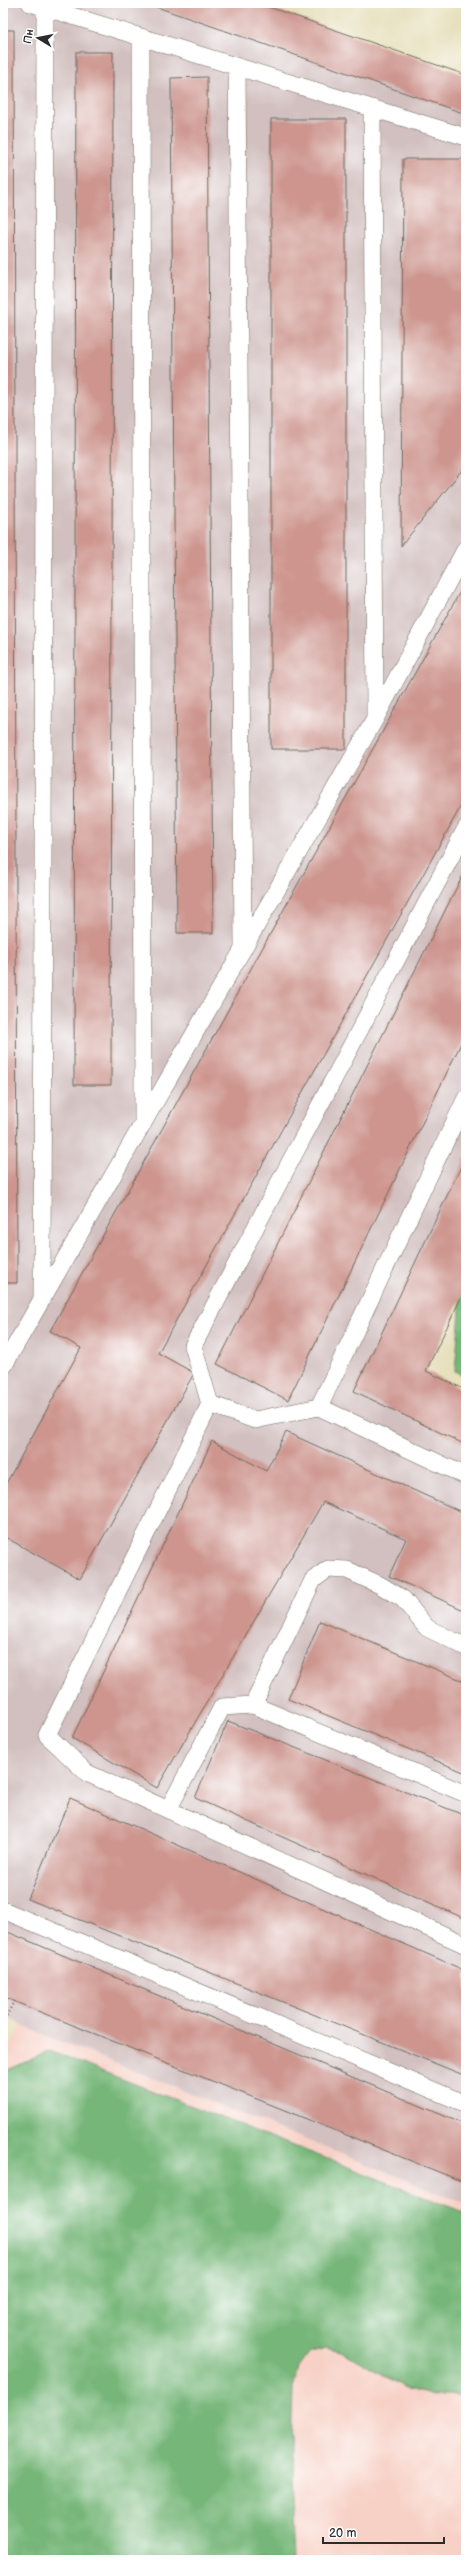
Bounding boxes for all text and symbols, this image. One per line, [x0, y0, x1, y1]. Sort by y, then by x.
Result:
north arrow [18, 18, 58, 58]
text: Пн [21, 28, 36, 45]
scale bar [323, 2519, 444, 2545]
text: 20 m [329, 2526, 356, 2541]

